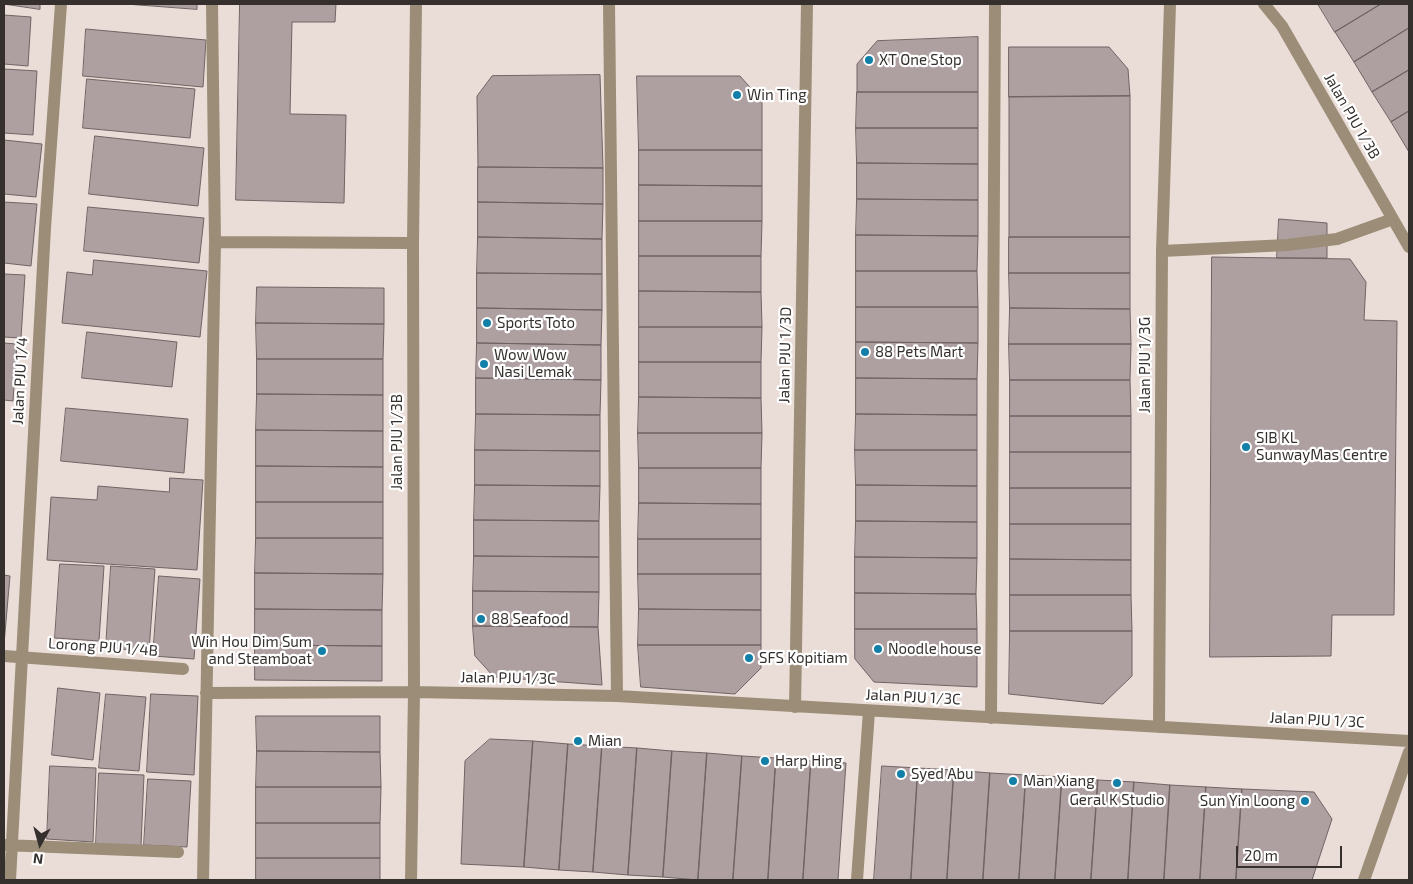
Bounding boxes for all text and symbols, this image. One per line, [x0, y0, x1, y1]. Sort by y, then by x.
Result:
place label: XT One Stop [879, 51, 962, 69]
marker: XT One Stop [863, 54, 875, 66]
street label: Jalan PJU 1/3B [1320, 70, 1384, 162]
place label: Win Ting [747, 86, 807, 104]
marker: Win Ting [731, 89, 743, 101]
street label: Jalan PJU 1/3D [775, 306, 795, 404]
place label: Sports Toto [497, 314, 575, 332]
marker: Sports Toto [481, 317, 493, 329]
street label: Jalan PJU 1/3G [1136, 317, 1154, 413]
street label: Jalan PJU 1/4 [9, 337, 31, 425]
place label: 88 Pets Mart [875, 343, 963, 361]
place label: Wow Wow Nasi Lemak [494, 346, 572, 381]
marker: 88 Pets Mart [859, 346, 871, 358]
marker: Wow Wow Nasi Lemak [478, 358, 490, 370]
street label: Jalan PJU 1/3B [388, 394, 406, 490]
place label: SIB KL SunwayMas Centre [1256, 429, 1387, 464]
marker: SIB KL SunwayMas Centre [1240, 441, 1252, 453]
place label: 88 Seafood [491, 610, 568, 628]
marker: 88 Seafood [475, 613, 487, 625]
place label: Win Hou Dim Sum and Steamboat [191, 633, 312, 668]
street label: Lorong PJU 1/4B [48, 634, 158, 660]
place label: Noodle house [888, 640, 982, 658]
marker: Noodle house [872, 643, 884, 655]
marker: Win Hou Dim Sum and Steamboat [316, 645, 328, 657]
place label: SFS Kopitiam [759, 649, 848, 667]
marker: SFS Kopitiam [743, 652, 755, 664]
street label: Jalan PJU 1/3C [460, 668, 556, 688]
street label: Jalan PJU 1/3C [865, 686, 961, 708]
street label: Jalan PJU 1/3C [1269, 709, 1365, 731]
place label: Mian [588, 732, 622, 750]
marker: Mian [572, 735, 584, 747]
place label: Harp Hing [775, 752, 842, 770]
marker: Harp Hing [759, 755, 771, 767]
place label: Syed Abu [911, 765, 974, 783]
marker: Syed Abu [895, 768, 907, 780]
place label: Man Xiang [1023, 772, 1095, 790]
marker: Man Xiang [1007, 775, 1019, 787]
marker: Geral K Studio [1111, 777, 1123, 789]
place label: Geral K Studio [1069, 791, 1165, 809]
place label: Sun Yin Loong [1200, 792, 1295, 810]
marker: Sun Yin Loong [1299, 795, 1311, 807]
north arrow [15, 819, 65, 869]
scale bar [1238, 836, 1344, 868]
text: 20 m [1244, 846, 1278, 864]
text: N [32, 850, 44, 868]

